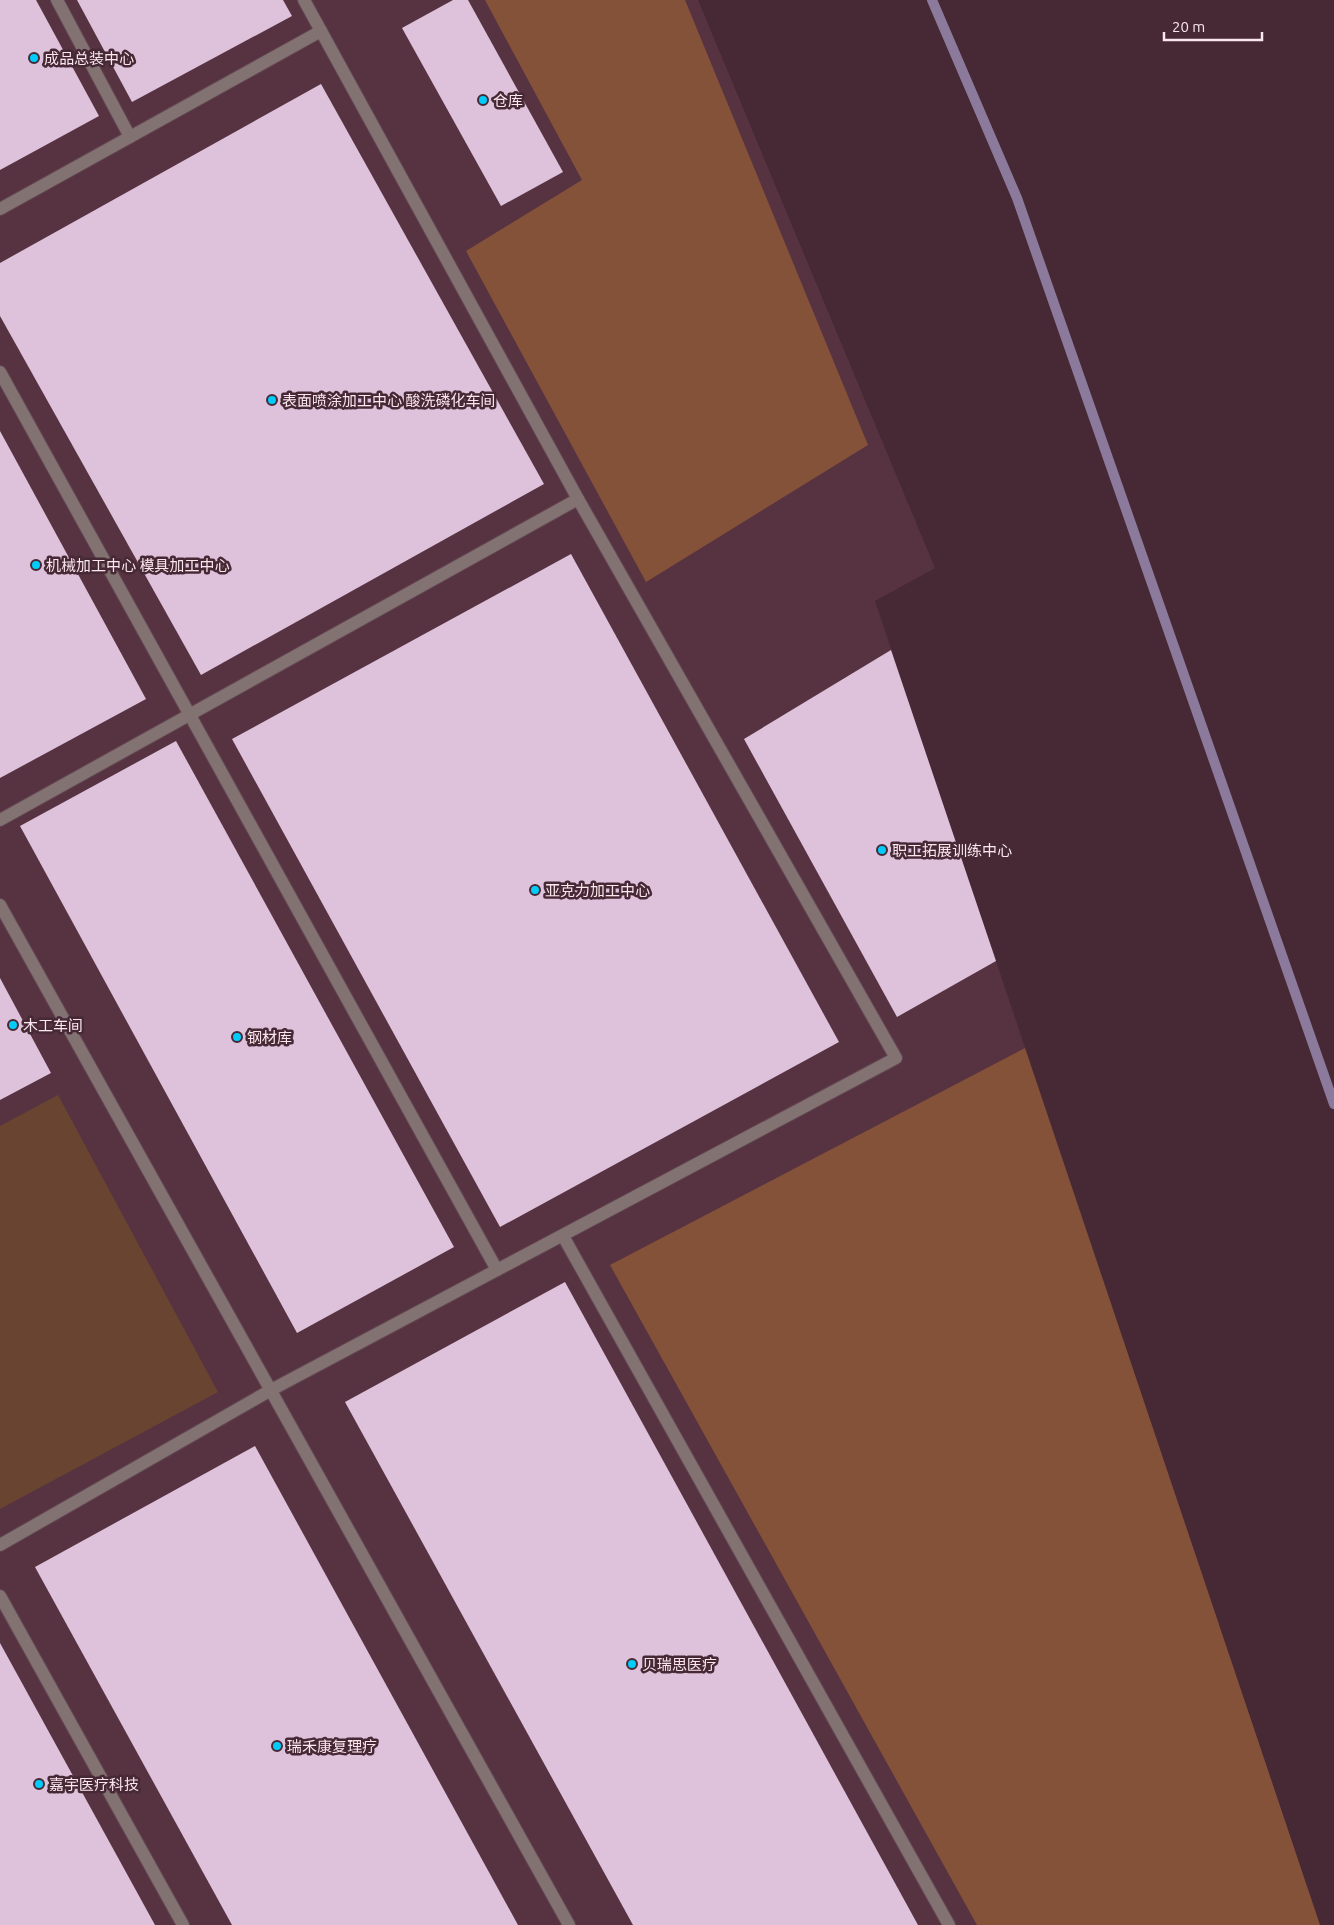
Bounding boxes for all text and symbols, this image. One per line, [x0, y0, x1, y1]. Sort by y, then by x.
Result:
scale bar [1164, 10, 1262, 42]
text: 20 m [1172, 18, 1205, 35]
place label: 成品总装中心 [44, 50, 134, 67]
marker: 成品总装中心 [28, 52, 40, 64]
place label: 仓库 [493, 92, 523, 109]
marker: 仓库 [477, 94, 489, 106]
place label: 表面喷涂加工中心 酸洗磷化车间 [282, 392, 495, 409]
marker: 表面喷涂加工中心 酸洗磷化车间 [266, 394, 278, 406]
place label: 机械加工中心 模具加工中心 [46, 557, 229, 574]
marker: 机械加工中心 模具加工中心 [30, 559, 42, 571]
place label: 职工拓展训练中心 [892, 842, 1012, 859]
marker: 职工拓展训练中心 [876, 844, 888, 856]
place label: 亚克力加工中心 [545, 882, 650, 899]
marker: 亚克力加工中心 [529, 884, 541, 896]
place label: 木工车间 [23, 1017, 83, 1034]
marker: 木工车间 [7, 1019, 19, 1031]
place label: 钢材库 [247, 1029, 292, 1046]
marker: 钢材库 [231, 1031, 243, 1043]
place label: 贝瑞思医疗 [642, 1656, 717, 1673]
marker: 贝瑞思医疗 [626, 1658, 638, 1670]
place label: 瑞禾康复理疗 [287, 1738, 377, 1755]
marker: 瑞禾康复理疗 [271, 1740, 283, 1752]
place label: 嘉宇医疗科技 [49, 1776, 139, 1793]
marker: 嘉宇医疗科技 [33, 1778, 45, 1790]

